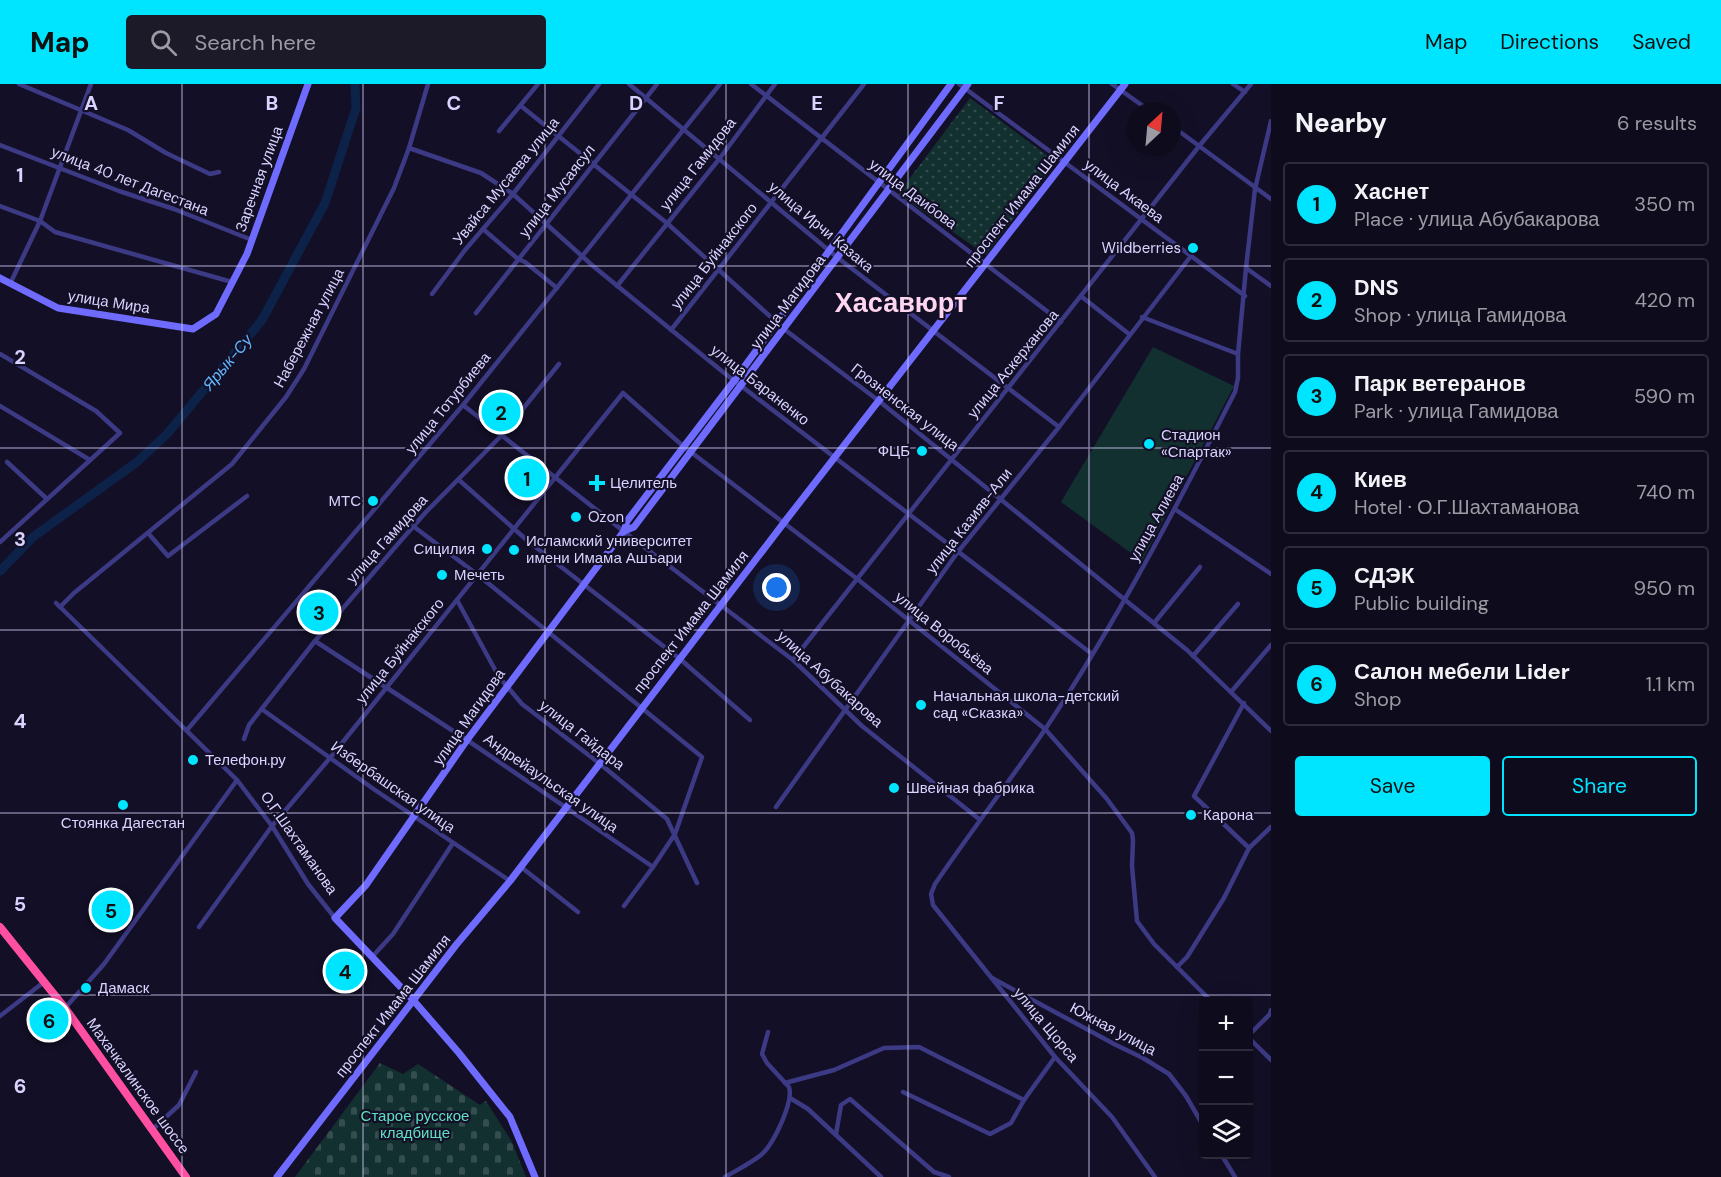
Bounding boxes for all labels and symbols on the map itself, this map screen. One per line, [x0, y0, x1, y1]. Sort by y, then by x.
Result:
text: A [84, 90, 98, 116]
text: B [266, 90, 278, 116]
text: C [447, 90, 461, 116]
text: D [629, 90, 643, 116]
text: E [811, 90, 823, 116]
text: F [993, 90, 1005, 116]
north arrow [1127, 102, 1181, 156]
street label: Увайса Мусаева улица [448, 113, 564, 249]
street label: улица Гамидова [655, 113, 741, 215]
street label: проспект Имама Шамиля [960, 120, 1084, 272]
street label: Заречная улица [231, 123, 288, 235]
street label: улица Мусаясул [514, 140, 600, 242]
street label: улица 40 лет Дагестана [48, 142, 212, 221]
street label: улица Даибова [865, 154, 962, 234]
street label: улица Акаева [1080, 154, 1168, 228]
text: 1 [16, 162, 24, 188]
street label: улица Ирчи Казака [764, 177, 878, 277]
street label: улица Буйнакского [666, 199, 762, 313]
place label: Wildberries [1101, 238, 1181, 258]
marker: Wildberries [1186, 241, 1200, 255]
street label: улица Магидова [746, 250, 830, 353]
street label: Набережная улица [269, 264, 349, 391]
district label: Хасавюрт [835, 285, 967, 320]
street label: улица Мира [67, 286, 152, 318]
street label: улица Аскерханова [963, 305, 1063, 423]
water label: Ярык-Су [197, 329, 258, 395]
street label: улица Бараненко [707, 340, 813, 430]
text: 2 [14, 344, 26, 370]
street label: улица Тотурбиева [401, 347, 496, 458]
street label: Грозненская улица [847, 359, 964, 456]
pin: 2 [482, 390, 520, 434]
place label: Стадион «Спартак» [1161, 425, 1232, 462]
marker: Стадион «Спартак» [1142, 437, 1156, 451]
place label: ФЦБ [878, 441, 910, 461]
marker: ФЦБ [915, 444, 929, 458]
pin: 1 [508, 456, 546, 500]
street label: улица Казияв-Али [921, 464, 1017, 578]
street label: улица Алиева [1124, 470, 1189, 565]
place label: Целитель [610, 473, 677, 493]
marker: Целитель [588, 474, 606, 492]
street label: улица Гамидова [342, 490, 433, 588]
place label: МТС [329, 491, 361, 511]
marker: МТС [366, 494, 380, 508]
place label: Ozon [588, 507, 624, 527]
marker: Ozon [569, 510, 583, 524]
text: 3 [14, 526, 26, 552]
place label: Исламский университет имени Имама Ашъари [526, 531, 693, 568]
place label: Сицилия [414, 539, 475, 559]
marker: Сицилия [480, 542, 494, 556]
marker: Исламский университет имени Имама Ашъари [507, 543, 521, 557]
street label: проспект Имама Шамиля [629, 546, 753, 698]
place label: Мечеть [454, 565, 505, 585]
marker: Мечеть [435, 568, 449, 582]
your location [762, 573, 791, 602]
street label: улица Воробьёва [891, 587, 998, 679]
pin: 3 [300, 590, 338, 634]
street label: улица Буйнакского [351, 594, 449, 708]
street label: улица Абубакарова [773, 626, 888, 732]
street label: улица Магидова [428, 664, 510, 769]
place label: Начальная школа-детский сад «Сказка» [933, 686, 1119, 723]
street label: улица Гайдара [535, 695, 629, 775]
marker: Начальная школа-детский сад «Сказка» [914, 698, 928, 712]
text: 4 [14, 708, 27, 734]
street label: Андрейаульская улица [480, 729, 623, 837]
street label: Избербашская улица [327, 737, 460, 838]
place label: Телефон.ру [205, 750, 286, 770]
marker: Телефон.ру [186, 753, 200, 767]
place label: Швейная фабрика [906, 778, 1035, 798]
marker: Швейная фабрика [887, 781, 901, 795]
street label: О.Г.Шахтаманова [256, 787, 342, 899]
marker: Стоянка Дагестан [116, 798, 130, 812]
place label: Карона [1203, 805, 1254, 825]
marker: Карона [1184, 808, 1198, 822]
place label: Стоянка Дагестан [61, 813, 185, 833]
pin: 5 [92, 888, 130, 932]
text: 5 [14, 891, 26, 917]
street label: проспект Имама Шамиля [331, 930, 455, 1082]
pin: 4 [326, 948, 364, 994]
place label: Дамаск [98, 978, 150, 998]
marker: Дамаск [79, 981, 93, 995]
street label: улица Щорса [1009, 983, 1084, 1067]
pin: 6 [29, 998, 68, 1042]
street label: Южная улица [1066, 998, 1160, 1060]
street label: Махачкалинское шоссе [82, 1014, 194, 1158]
text: 6 [14, 1073, 26, 1099]
park label: Старое русское кладбище [361, 1106, 469, 1143]

